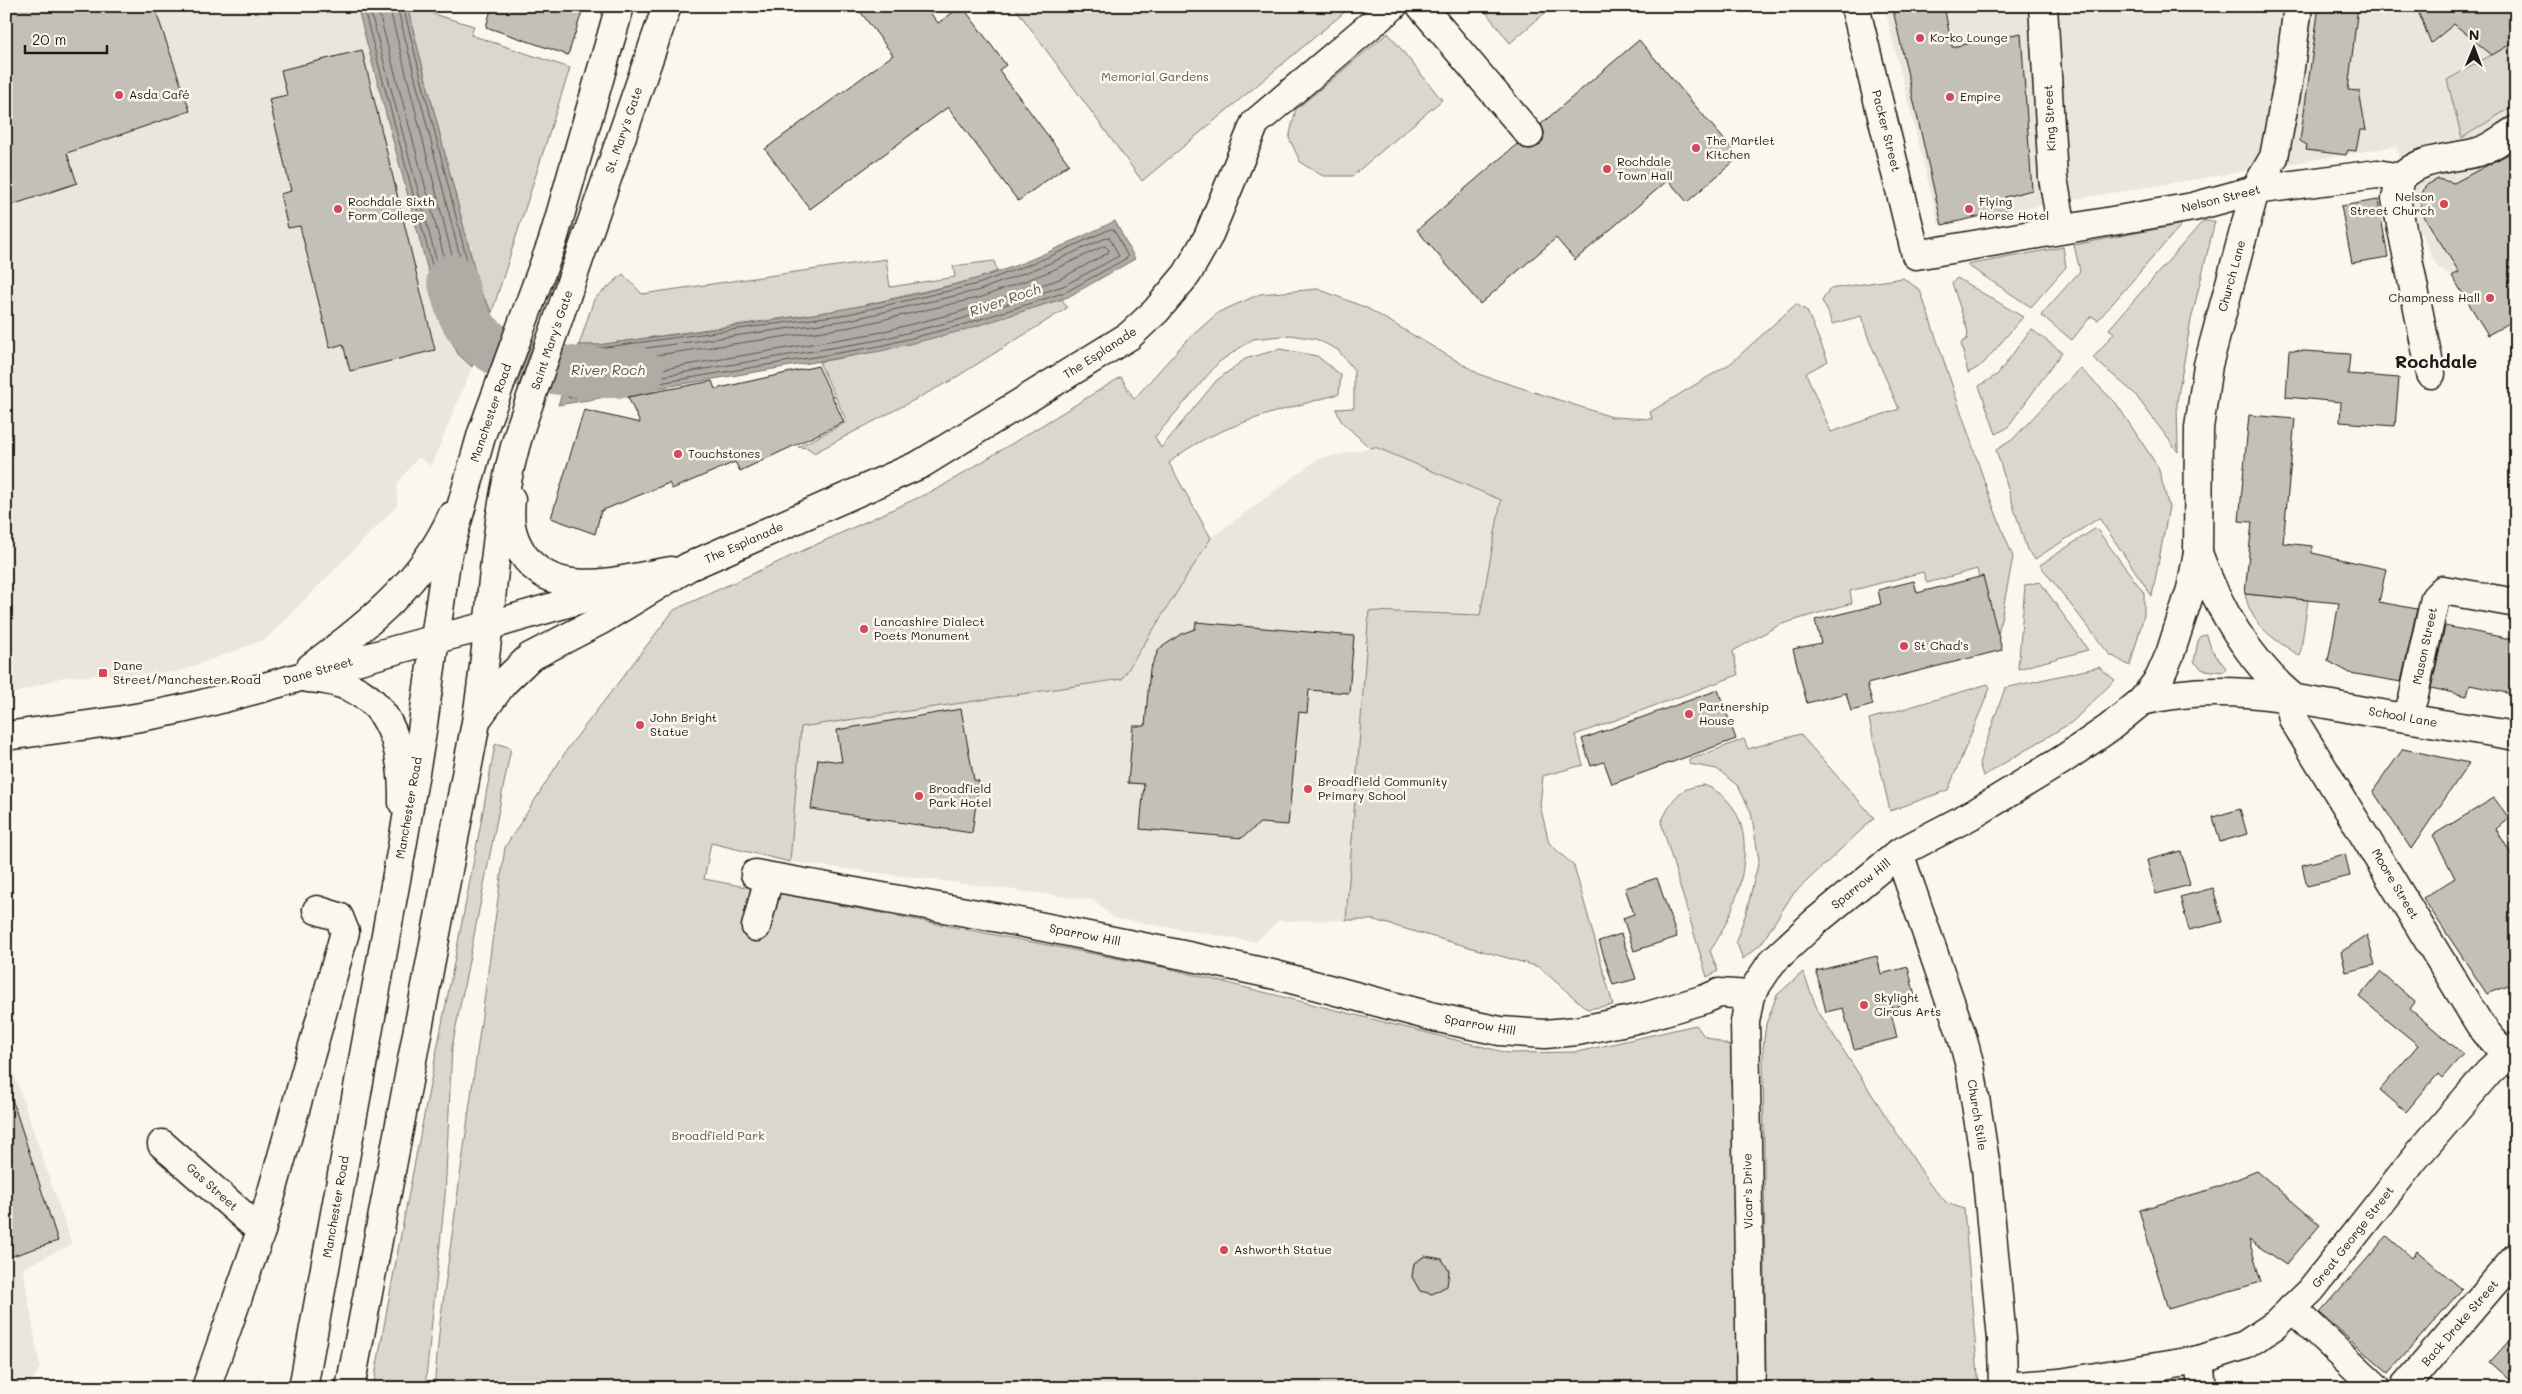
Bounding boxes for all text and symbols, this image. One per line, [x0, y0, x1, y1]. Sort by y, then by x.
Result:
scale bar [25, 22, 108, 54]
north arrow [2450, 22, 2500, 72]
text: N [2469, 25, 2480, 44]
text: 20 m [32, 29, 66, 49]
place label: Ko-ko Lounge [1930, 29, 2008, 45]
marker: Ko-ko Lounge [1914, 32, 1926, 44]
park label: Memorial Gardens [1101, 68, 1209, 84]
street label: St. Mary's Gate [601, 84, 645, 175]
street label: King Street [2039, 84, 2059, 152]
place label: Asda Café [129, 86, 190, 102]
street label: Packer Street [1869, 88, 1905, 173]
place label: Empire [1960, 88, 2001, 104]
marker: Asda Café [113, 89, 125, 101]
marker: Empire [1944, 91, 1956, 103]
place label: The Martlet Kitchen [1706, 132, 1775, 162]
marker: The Martlet Kitchen [1690, 142, 1702, 154]
place label: Rochdale Town Hall [1617, 153, 1673, 183]
marker: Rochdale Town Hall [1601, 163, 1613, 175]
street label: Nelson Street [2180, 180, 2262, 216]
place label: Nelson Street Church [2350, 188, 2434, 218]
place label: Rochdale Sixth Form College [348, 193, 435, 223]
place label: Flying Horse Hotel [1979, 193, 2049, 223]
marker: Nelson Street Church [2438, 198, 2450, 210]
marker: Rochdale Sixth Form College [332, 203, 344, 215]
marker: Flying Horse Hotel [1963, 203, 1975, 215]
street label: Church Lane [2214, 238, 2248, 313]
water label: River Roch [967, 278, 1043, 321]
street label: Saint Mary's Gate [526, 288, 576, 392]
place label: Champness Hall [2389, 289, 2480, 305]
marker: Champness Hall [2484, 292, 2496, 304]
street label: The Esplanade [1060, 322, 1139, 382]
district label: Rochdale [2395, 349, 2478, 373]
water label: River Roch [571, 360, 645, 379]
street label: Manchester Road [466, 361, 515, 464]
place label: Touchstones [688, 445, 760, 461]
marker: Touchstones [672, 448, 684, 460]
street label: The Esplanade [702, 518, 785, 567]
street label: Mason Street [2408, 606, 2440, 686]
place label: Lancashire Dialect Poets Monument [874, 613, 985, 643]
marker: Lancashire Dialect Poets Monument [858, 623, 870, 635]
place label: St Chad's [1914, 637, 1969, 653]
marker: St Chad's [1898, 640, 1910, 652]
street label: Dane Street [281, 652, 354, 688]
place label: Dane Street/Manchester Road [113, 657, 261, 687]
marker: Dane Street/Manchester Road [97, 667, 109, 679]
place label: Partnership House [1699, 698, 1769, 728]
street label: School Lane [2368, 702, 2439, 730]
marker: Partnership House [1683, 708, 1695, 720]
place label: John Bright Statue [650, 709, 717, 739]
marker: John Bright Statue [634, 719, 646, 731]
street label: Manchester Road [391, 755, 425, 860]
place label: Broadfield Community Primary School [1318, 773, 1447, 803]
place label: Broadfield Park Hotel [929, 780, 991, 810]
marker: Broadfield Community Primary School [1302, 783, 1314, 795]
marker: Broadfield Park Hotel [913, 790, 925, 802]
street label: Moore Street [2369, 845, 2423, 922]
street label: Sparrow Hill [1827, 854, 1893, 912]
street label: Sparrow Hill [1048, 919, 1122, 949]
place label: Skylight Circus Arts [1874, 989, 1941, 1019]
marker: Skylight Circus Arts [1858, 999, 1870, 1011]
street label: Sparrow Hill [1443, 1010, 1517, 1038]
street label: Church Stile [1964, 1078, 1992, 1152]
park label: Broadfield Park [671, 1127, 765, 1143]
street label: Vicar's Drive [1738, 1153, 1756, 1229]
street label: Manchester Road [318, 1154, 352, 1259]
street label: Gas Street [183, 1159, 242, 1214]
street label: Great George Street [2307, 1182, 2397, 1290]
place label: Ashworth Statue [1234, 1241, 1332, 1257]
marker: Ashworth Statue [1218, 1244, 1230, 1256]
street label: Back Drake Street [2417, 1276, 2501, 1369]

